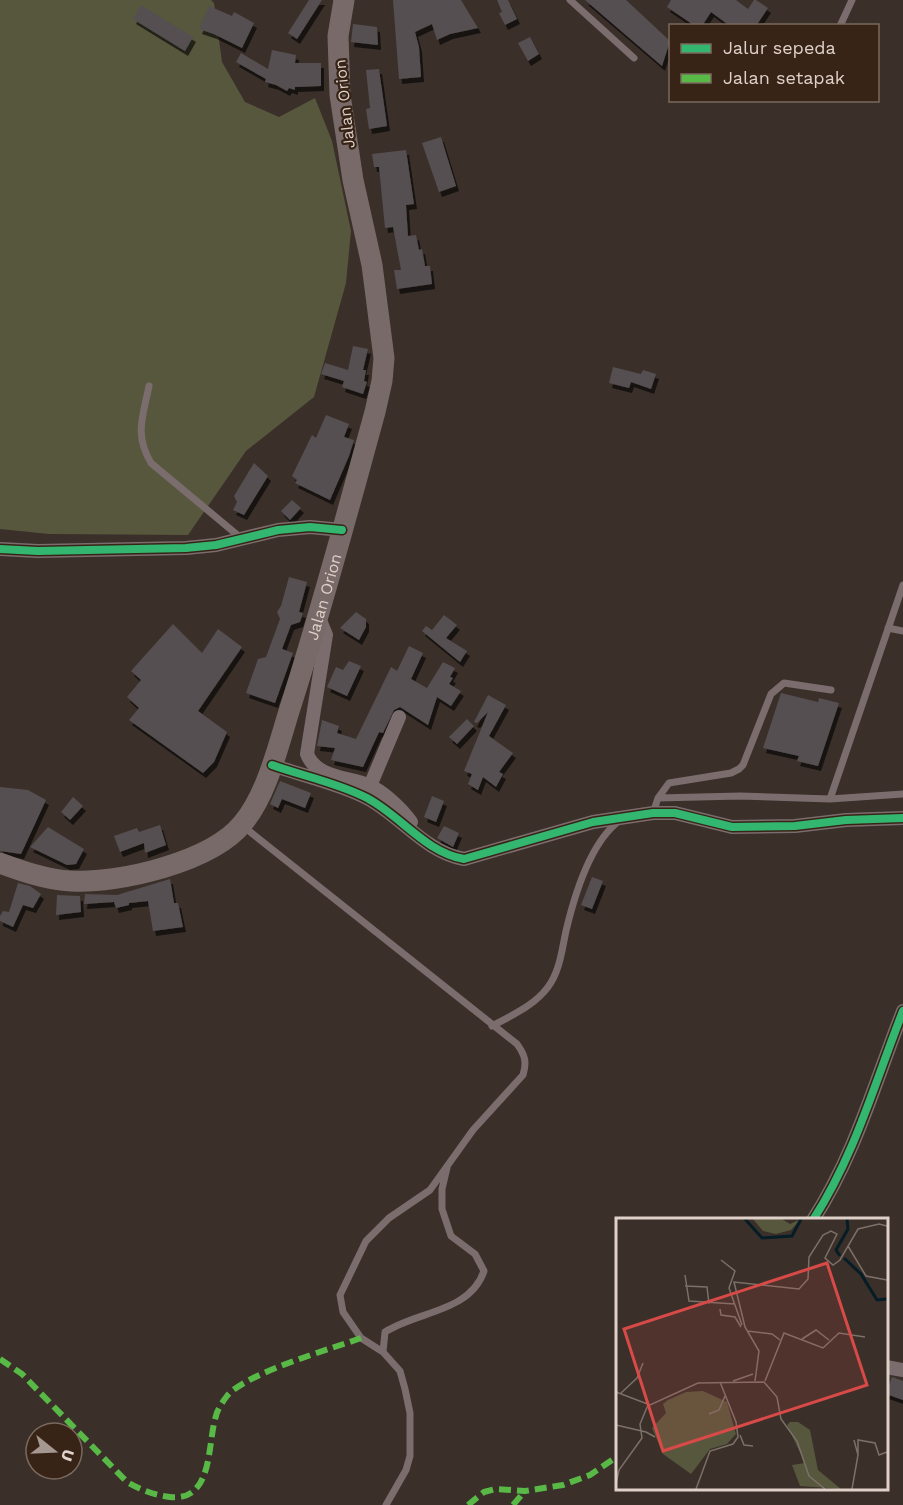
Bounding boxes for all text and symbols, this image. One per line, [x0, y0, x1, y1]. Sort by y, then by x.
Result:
legend [669, 24, 879, 102]
text: Jalur sepeda [723, 37, 836, 58]
street label: Jalan Orion [330, 59, 359, 149]
text: Jalan setapak [723, 67, 845, 88]
street label: Jalan Orion [303, 551, 346, 642]
inset map [616, 1218, 888, 1490]
north arrow [24, 1421, 84, 1481]
text: U [57, 1447, 79, 1464]

